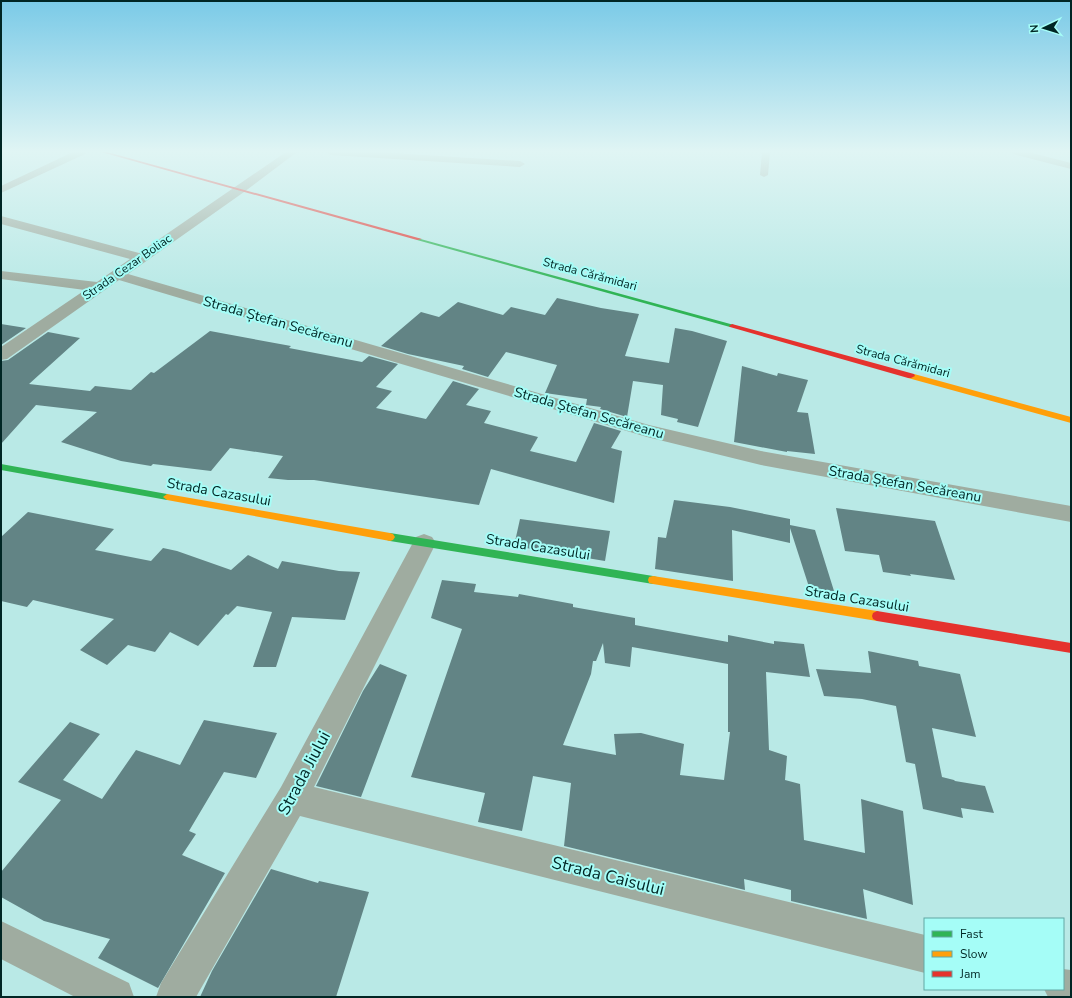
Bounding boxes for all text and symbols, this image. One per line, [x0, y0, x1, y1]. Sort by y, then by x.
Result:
north arrow [1024, 8, 1064, 48]
text: N [1027, 24, 1042, 33]
street label: Strada Cezar Boliac [79, 230, 175, 304]
street label: Strada Cărămidari [541, 254, 639, 294]
street label: Strada Ștefan Secăreanu [201, 292, 355, 352]
street label: Strada Cărămidari [854, 341, 952, 381]
street label: Strada Ștefan Secăreanu [512, 383, 666, 443]
street label: Strada Ștefan Secăreanu [827, 461, 983, 507]
street label: Strada Cazasului [165, 474, 273, 510]
street label: Strada Cazasului [485, 529, 591, 565]
street label: Strada Cazasului [804, 581, 910, 617]
street label: Strada Jiului [272, 727, 336, 819]
street label: Strada Caisului [549, 851, 667, 901]
legend [924, 918, 1064, 990]
text: Fast [960, 926, 983, 942]
text: Slow [960, 946, 988, 962]
text: Jam [959, 966, 981, 982]

